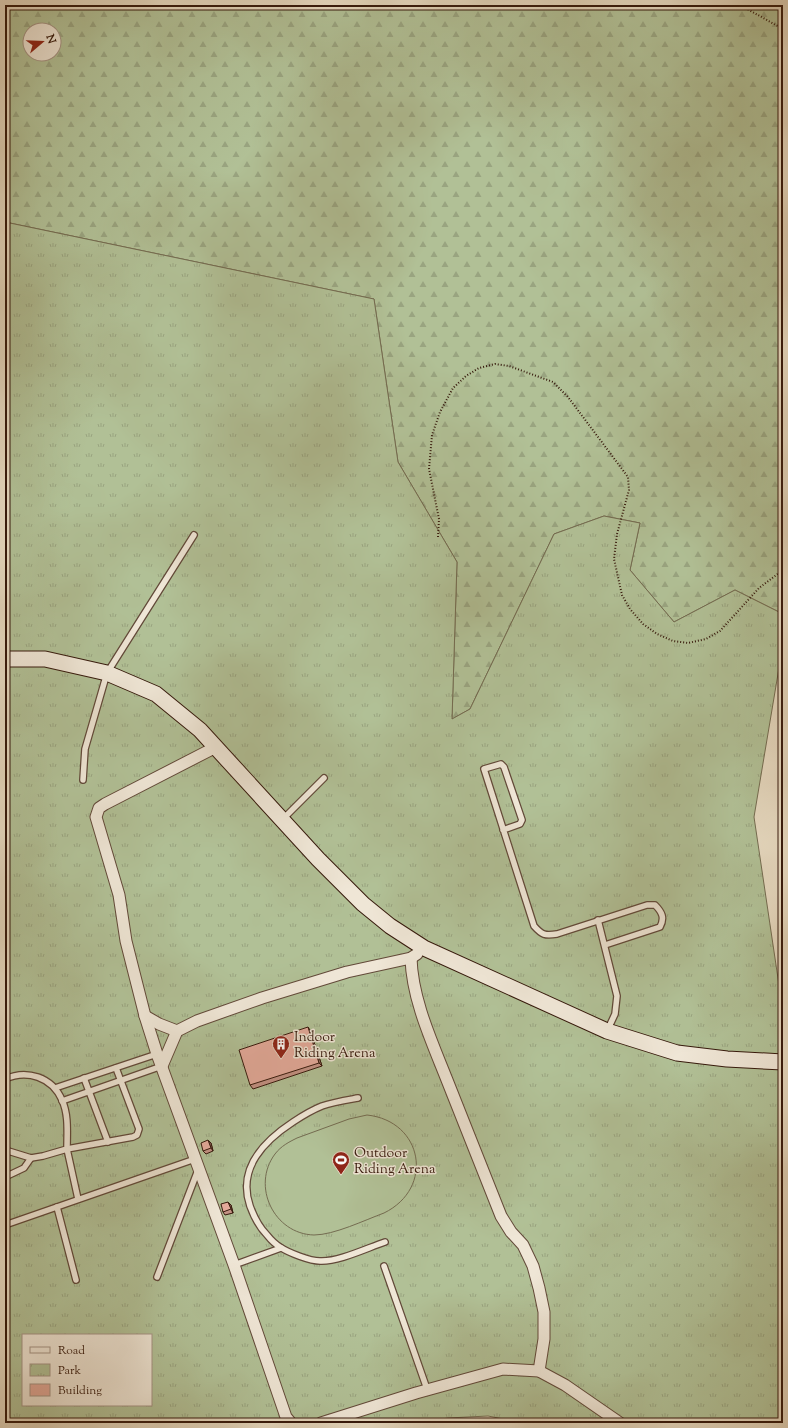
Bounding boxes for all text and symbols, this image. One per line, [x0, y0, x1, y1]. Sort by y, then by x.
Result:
north arrow [22, 22, 62, 62]
text: N [41, 31, 60, 46]
place label: Indoor Riding Arena [294, 1028, 376, 1064]
building icon: Indoor Riding Arena [271, 1034, 291, 1059]
place label: Outdoor Riding Arena [354, 1144, 436, 1180]
sports icon: Outdoor Riding Arena [331, 1150, 351, 1175]
legend [22, 1334, 152, 1406]
text: Road [58, 1342, 85, 1360]
text: Park [58, 1362, 81, 1380]
text: Building [58, 1382, 102, 1400]

